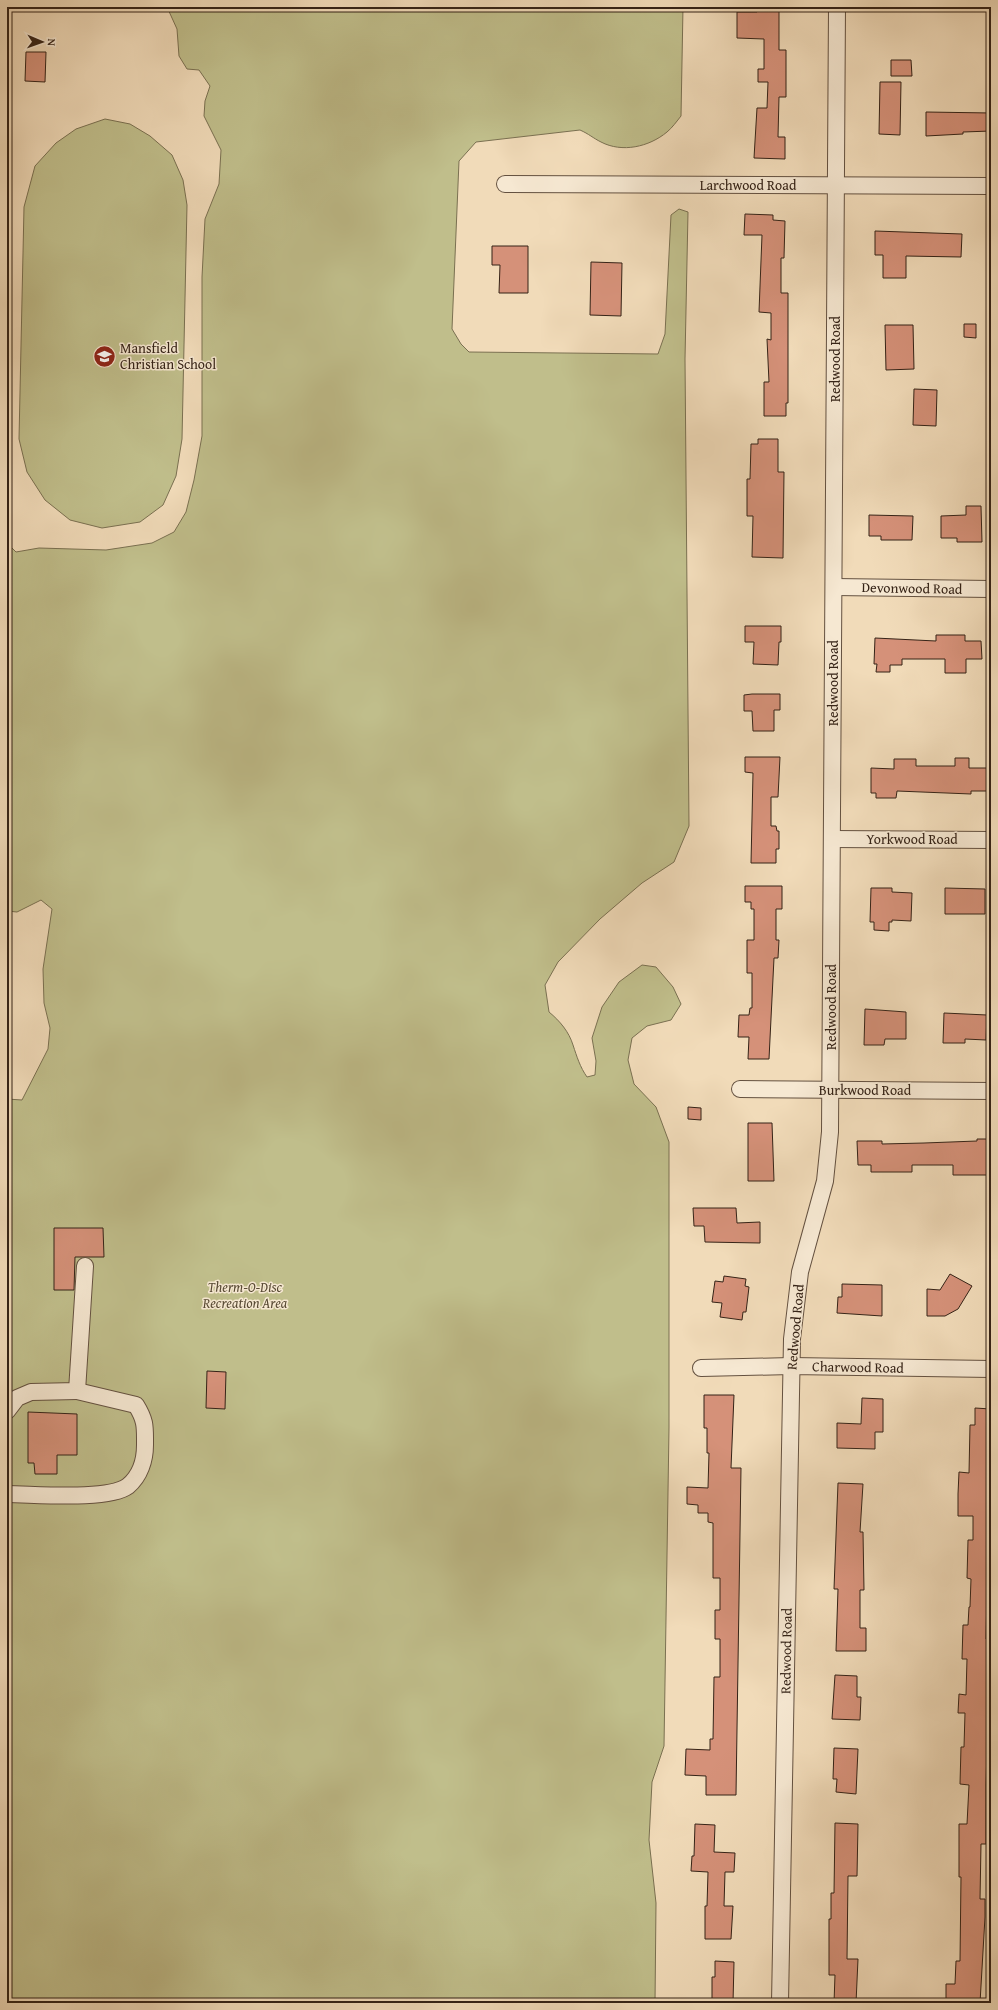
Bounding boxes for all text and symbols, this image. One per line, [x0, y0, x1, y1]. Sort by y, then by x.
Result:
north arrow [22, 22, 62, 62]
text: N [44, 38, 60, 47]
street label: Larchwood Road [700, 175, 797, 195]
street label: Redwood Road [825, 315, 845, 402]
place label: Mansfield Christian School [120, 338, 216, 374]
school or university icon: Mansfield Christian School [91, 343, 117, 369]
street label: Devonwood Road [862, 577, 963, 599]
street label: Redwood Road [823, 639, 843, 726]
street label: Yorkwood Road [866, 829, 958, 849]
street label: Redwood Road [821, 963, 841, 1050]
street label: Burkwood Road [819, 1080, 912, 1100]
park label: Therm-O-Disc Recreation Area [202, 1277, 288, 1313]
street label: Redwood Road [781, 1283, 809, 1371]
street label: Charwood Road [812, 1356, 905, 1378]
street label: Redwood Road [775, 1607, 797, 1694]

